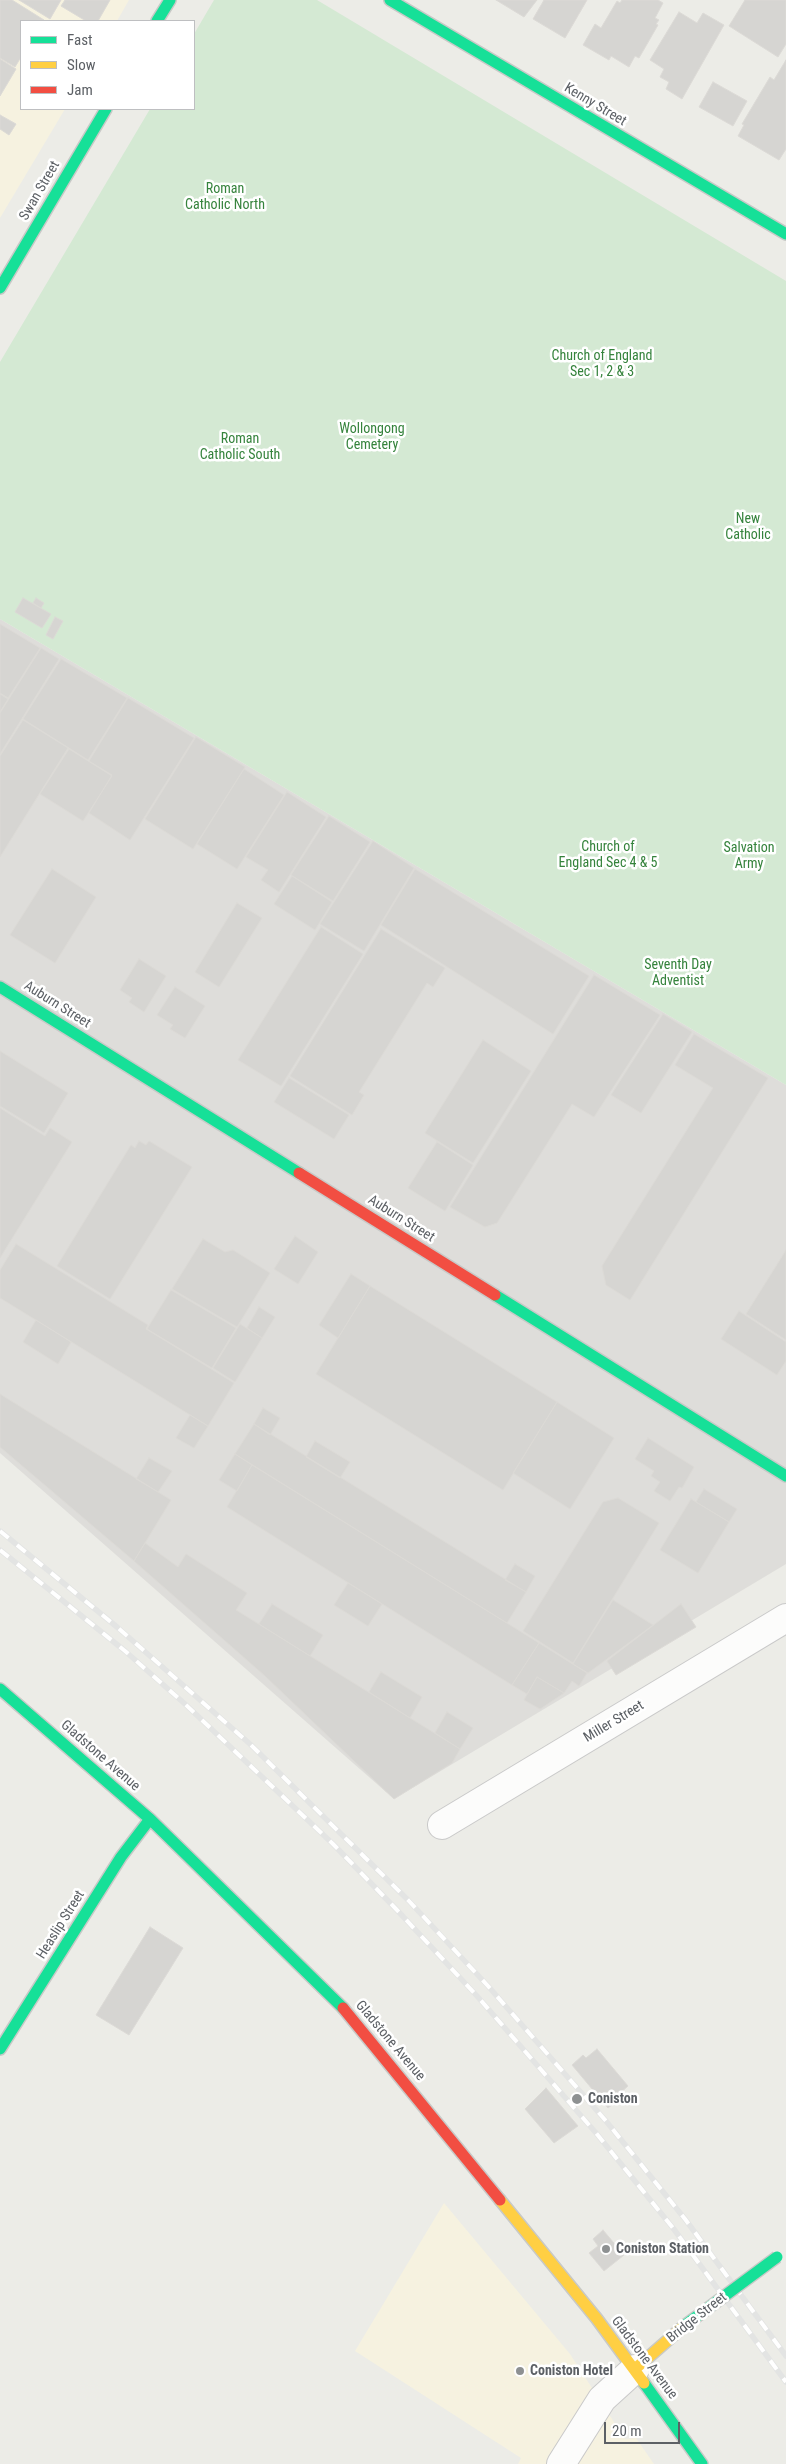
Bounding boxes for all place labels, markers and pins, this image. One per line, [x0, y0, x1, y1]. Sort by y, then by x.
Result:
place label: Coniston [588, 2091, 638, 2107]
marker: Coniston [570, 2092, 584, 2106]
place label: Coniston Station [616, 2241, 709, 2257]
marker: Coniston Station [600, 2243, 612, 2255]
place label: Coniston Hotel [530, 2363, 613, 2379]
marker: Coniston Hotel [514, 2365, 526, 2377]

